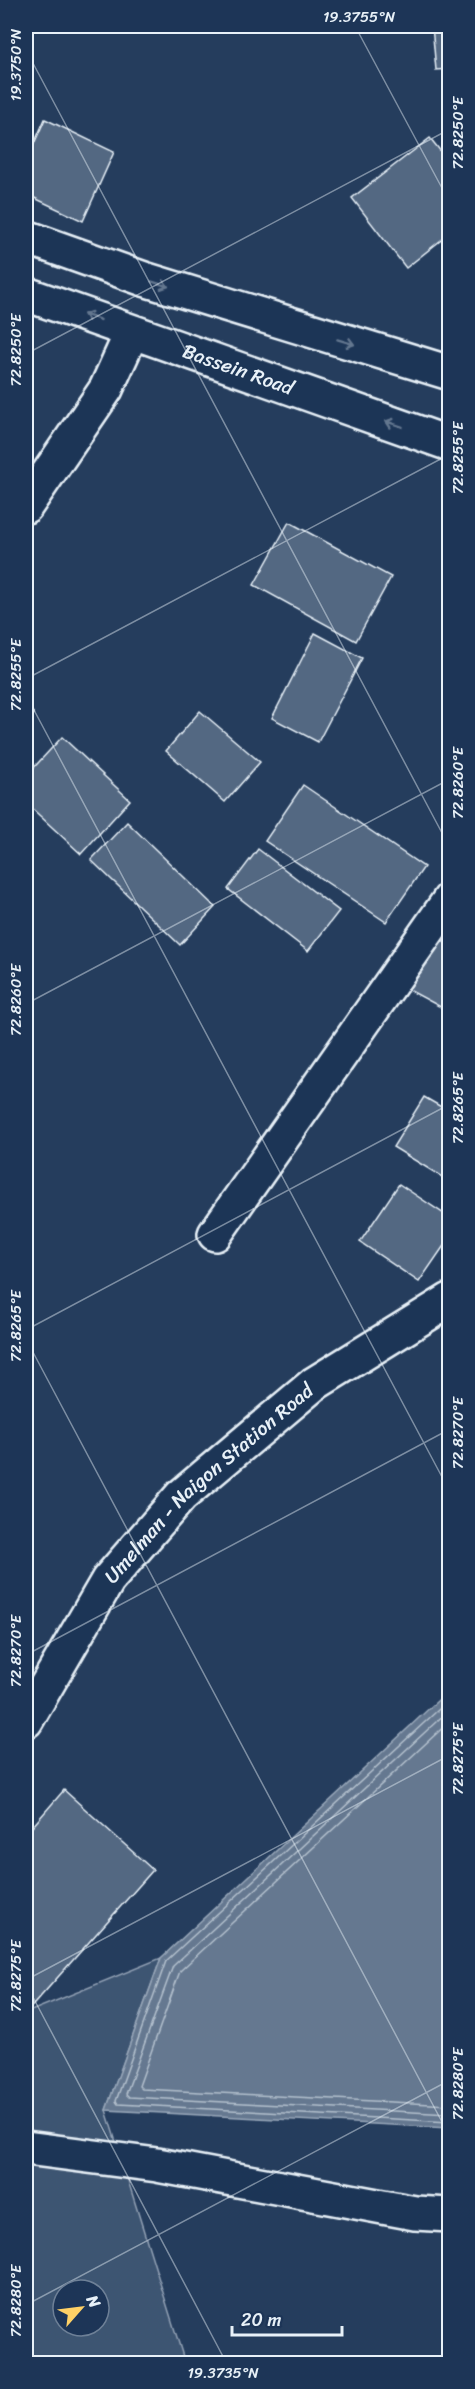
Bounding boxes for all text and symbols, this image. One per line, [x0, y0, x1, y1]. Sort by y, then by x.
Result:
text: 19.3755°N [323, 4, 396, 30]
text: 19.3750°N [3, 28, 29, 101]
text: 72.8250°E [445, 95, 471, 169]
one-way arrow [150, 279, 169, 290]
one-way arrow [83, 311, 102, 322]
text: 72.8250°E [3, 312, 29, 386]
street label: Bassein Road [177, 334, 300, 406]
one-way arrow [336, 337, 355, 348]
one-way arrow [385, 418, 404, 429]
text: 72.8255°E [445, 420, 471, 494]
text: 72.8255°E [3, 637, 29, 711]
text: 72.8260°E [445, 745, 471, 819]
text: 72.8260°E [3, 962, 29, 1036]
text: 72.8265°E [445, 1070, 471, 1144]
text: 72.8265°E [3, 1288, 29, 1362]
street label: Umelman - Naigon Station Road [95, 1373, 323, 1592]
text: 72.8270°E [445, 1395, 471, 1469]
text: 72.8270°E [3, 1613, 29, 1687]
text: 72.8275°E [445, 1721, 471, 1795]
text: 72.8275°E [3, 1938, 29, 2012]
text: 72.8280°E [445, 2046, 471, 2120]
text: 72.8280°E [3, 2263, 29, 2337]
north arrow [51, 2278, 111, 2338]
text: N [78, 2289, 110, 2314]
scale bar [232, 2299, 342, 2337]
text: 20 m [241, 2304, 281, 2336]
text: 19.3735°N [187, 2360, 259, 2386]

